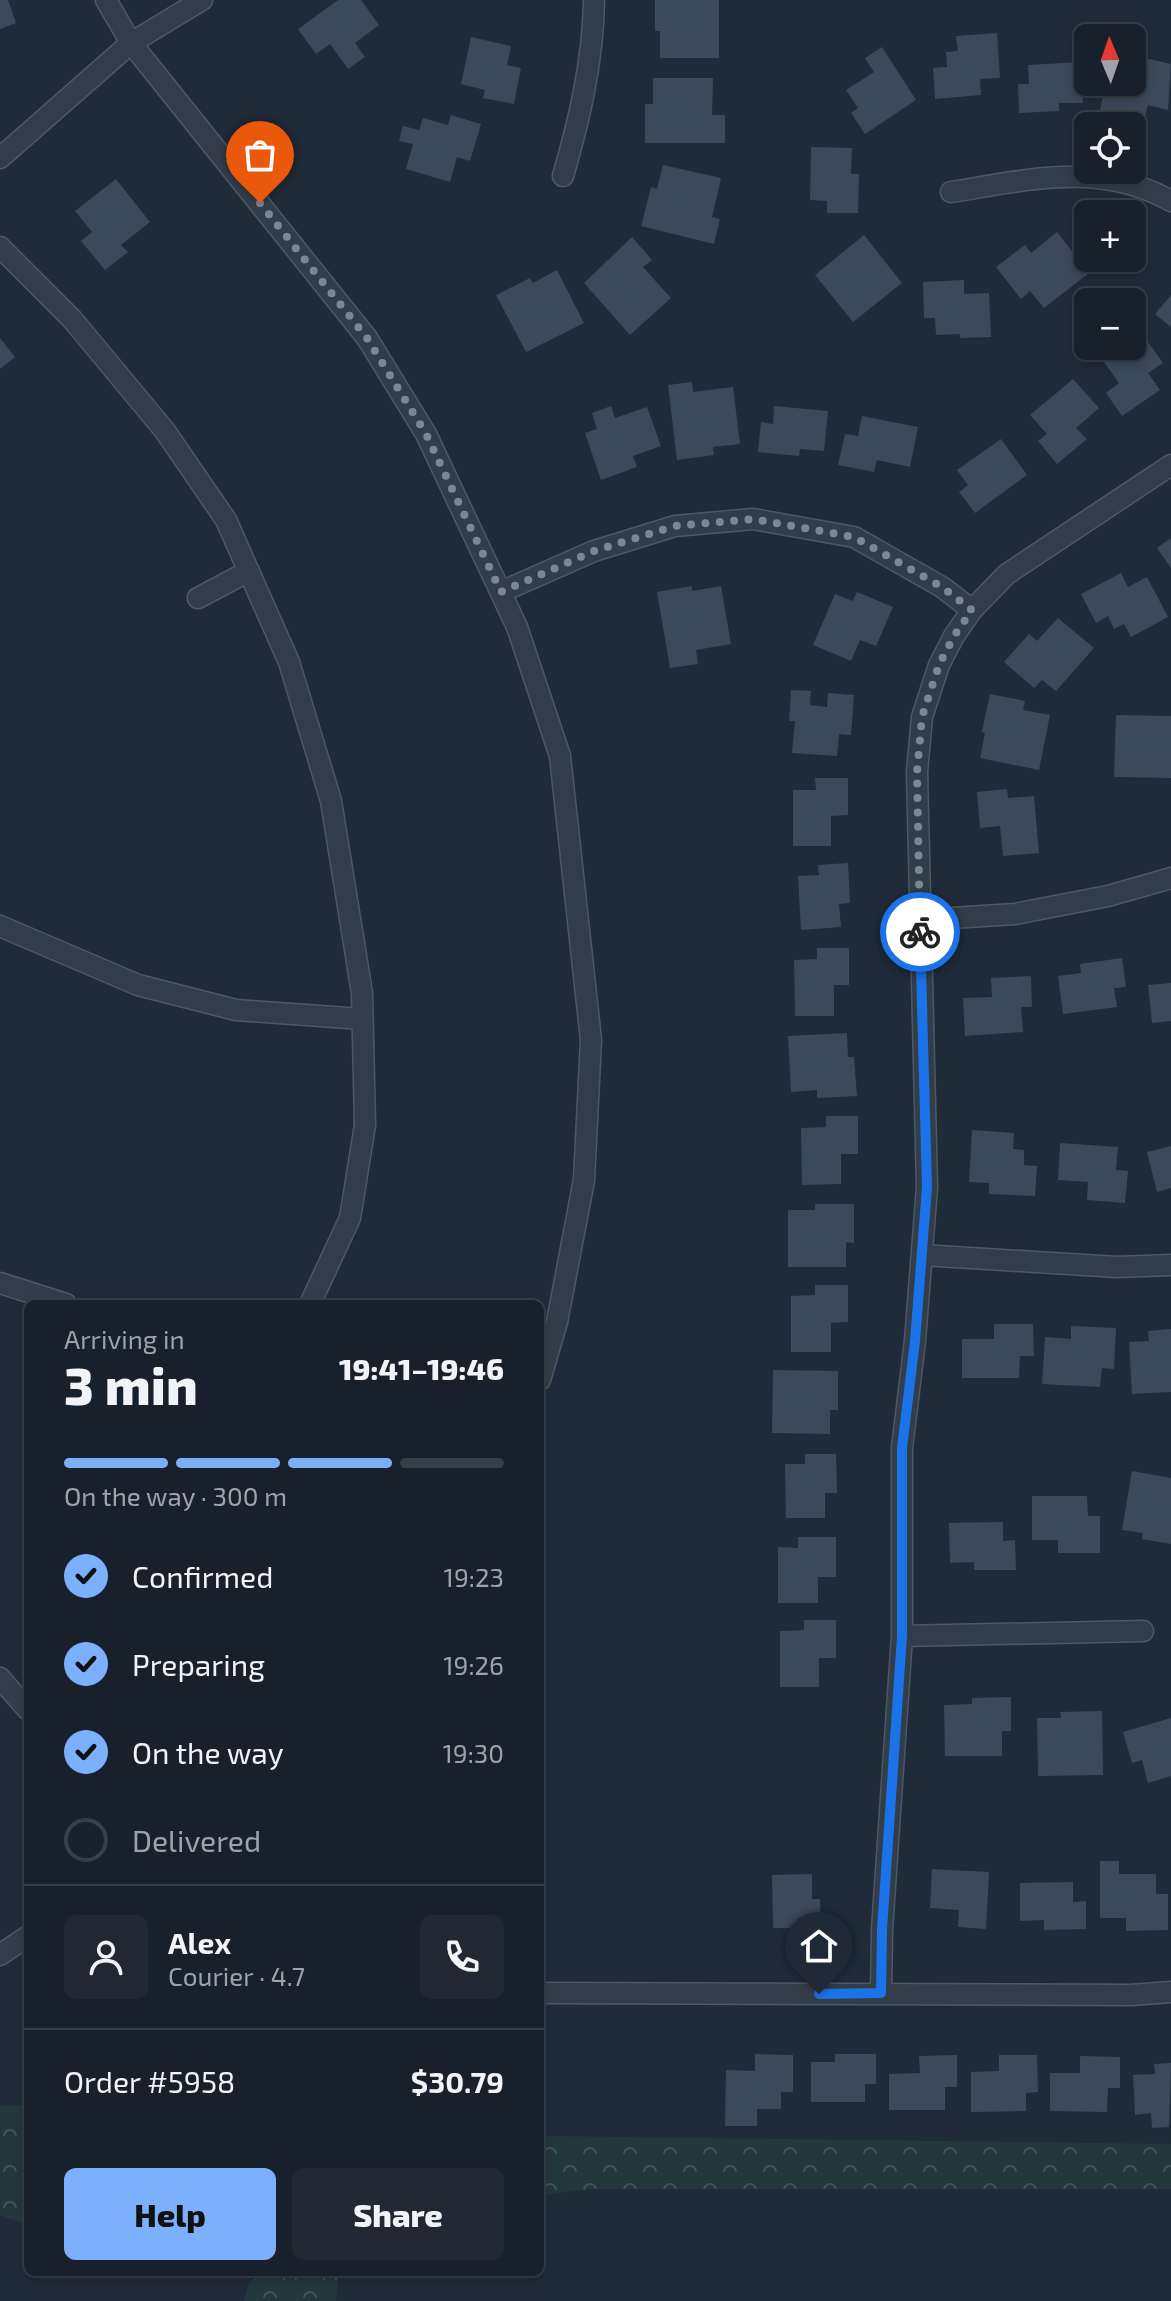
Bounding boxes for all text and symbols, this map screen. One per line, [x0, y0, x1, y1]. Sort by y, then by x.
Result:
north arrow [1074, 24, 1146, 96]
map controls [1074, 24, 1146, 360]
button: locate [1074, 112, 1146, 184]
pin [226, 121, 294, 203]
icon: bag [238, 133, 282, 177]
button: + [1074, 200, 1146, 272]
button: − [1074, 288, 1146, 360]
courier [880, 892, 960, 972]
icon: bike [898, 910, 942, 954]
text: Arriving in [64, 1323, 185, 1354]
text: 19:41–19:46 [339, 1350, 504, 1386]
text: 3 min [64, 1353, 198, 1415]
text: On the way · 300 m [64, 1480, 287, 1511]
icon: check [64, 1554, 108, 1598]
text: Confirmed [132, 1558, 273, 1594]
text: 19:23 [444, 1561, 504, 1592]
icon: check [64, 1642, 108, 1686]
text: Preparing [132, 1646, 265, 1682]
text: 19:26 [443, 1649, 504, 1680]
icon: check [64, 1730, 108, 1774]
text: On the way [132, 1734, 284, 1770]
text: 19:30 [443, 1737, 504, 1768]
text: Delivered [132, 1822, 261, 1858]
pin [785, 1912, 853, 1994]
button: person [64, 1915, 148, 1999]
button: phone [420, 1915, 504, 1999]
text: Alex [168, 1924, 231, 1960]
icon: home [797, 1924, 841, 1968]
text: Courier · 4.7 [168, 1960, 305, 1991]
text: Order #5958 [64, 2063, 235, 2099]
text: $30.79 [411, 2063, 504, 2099]
button: Help [64, 2168, 276, 2260]
button: Share [292, 2168, 504, 2260]

